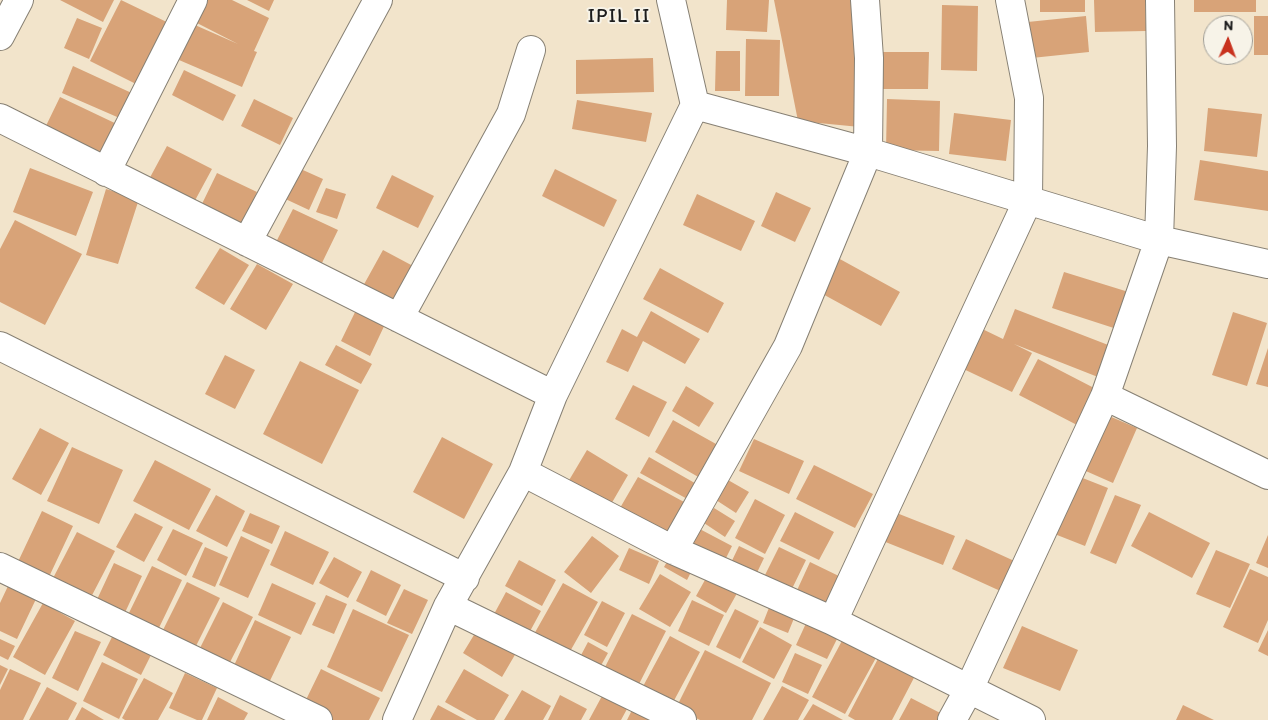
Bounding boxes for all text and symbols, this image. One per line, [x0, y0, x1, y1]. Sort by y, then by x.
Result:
district label: IPIL II [589, 5, 649, 29]
north arrow [1203, 15, 1253, 65]
text: N [1223, 17, 1234, 34]

